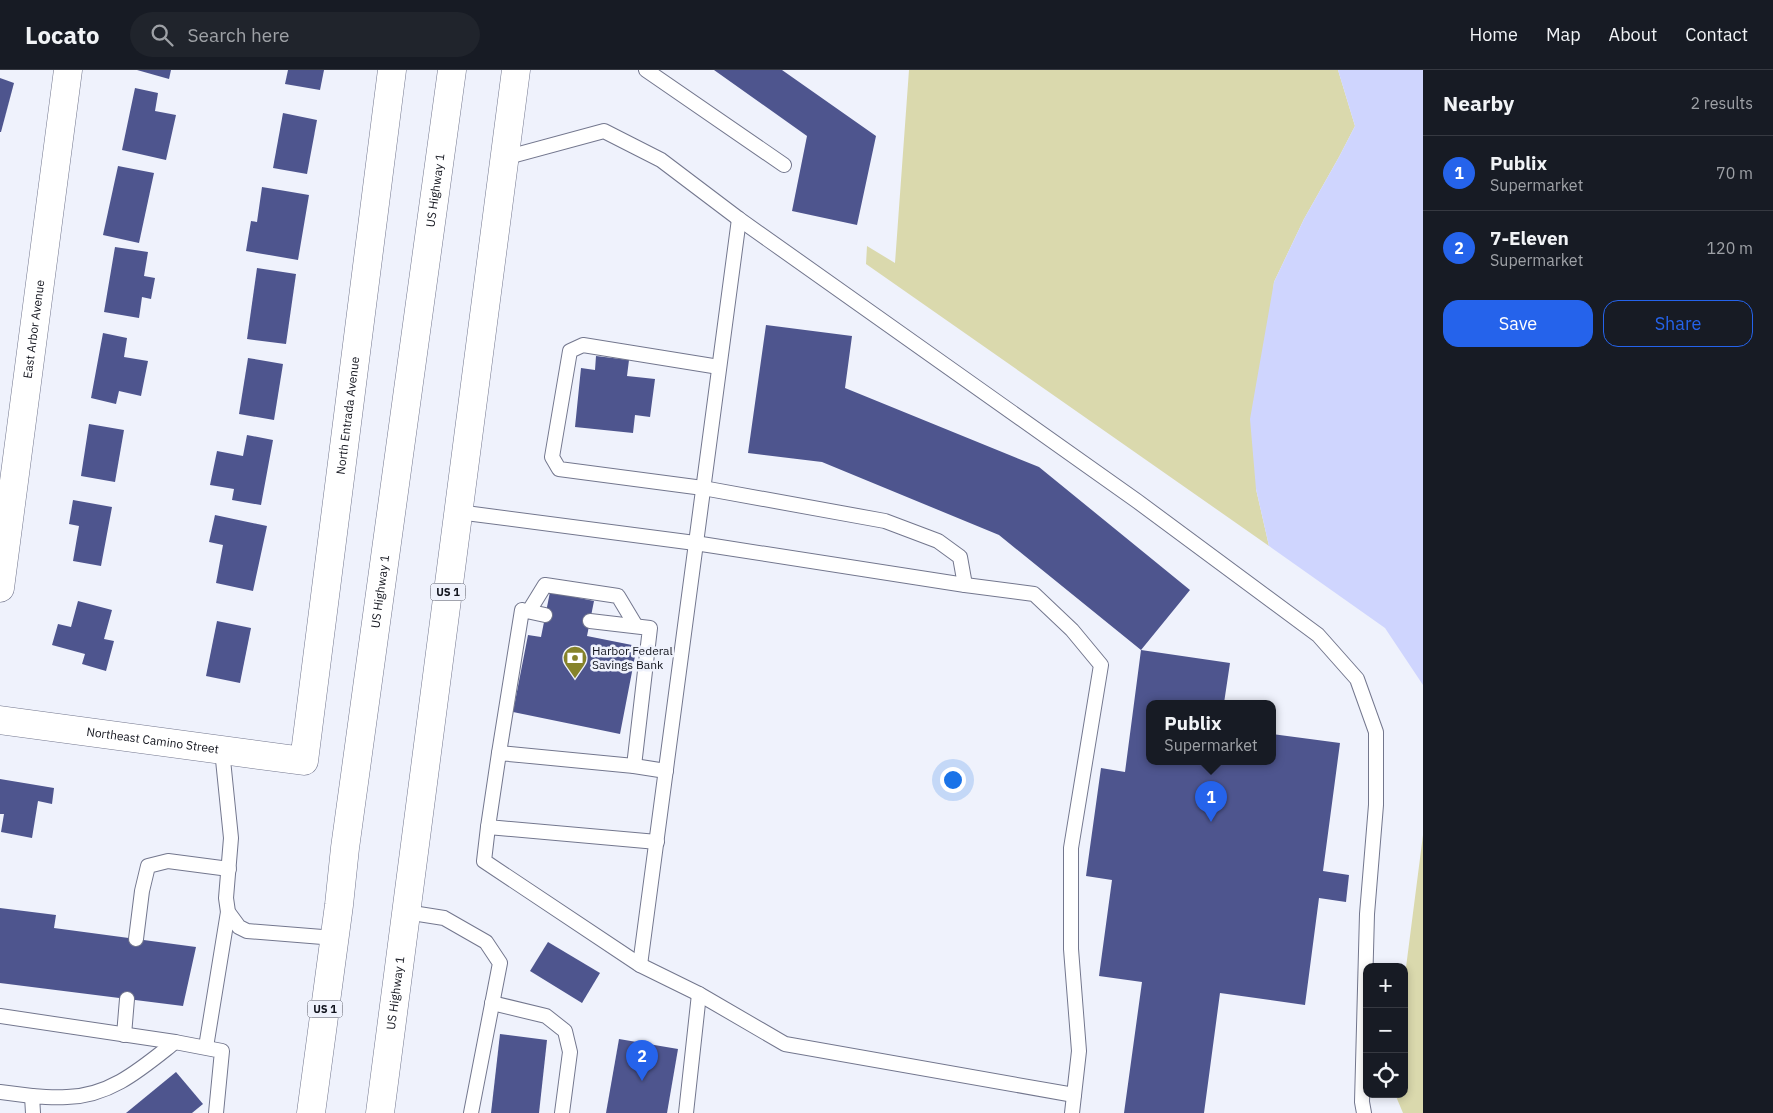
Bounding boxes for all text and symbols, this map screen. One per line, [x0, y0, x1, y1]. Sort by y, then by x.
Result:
search box [130, 12, 480, 57]
text: Locato [25, 19, 100, 51]
icon: search [148, 21, 176, 49]
text: Search here [188, 23, 289, 47]
text: Home [1470, 23, 1518, 46]
text: Map [1546, 23, 1581, 46]
text: About [1609, 23, 1657, 46]
text: Contact [1685, 23, 1748, 46]
text: Nearby [1443, 89, 1514, 117]
text: 2 results [1690, 93, 1753, 113]
text: Publix [1490, 151, 1547, 175]
street label: US Highway 1 [422, 153, 447, 228]
text: 1 [1454, 163, 1464, 183]
text: 70 m [1716, 163, 1753, 183]
text: Supermarket [1490, 175, 1583, 195]
text: 7-Eleven [1490, 226, 1569, 250]
text: 2 [1454, 238, 1464, 258]
text: 120 m [1706, 238, 1753, 258]
text: Supermarket [1490, 250, 1583, 270]
street label: East Arbor Avenue [20, 278, 47, 379]
button: Save [1443, 300, 1593, 347]
button: Share [1603, 300, 1753, 347]
street label: North Entrada Avenue [333, 355, 362, 475]
street label: US Highway 1 [367, 554, 392, 629]
road number: US 1 [430, 584, 466, 600]
place label: Harbor Federal Savings Bank [592, 643, 673, 672]
bank icon: Harbor Federal Savings Bank [562, 645, 588, 679]
popup [1146, 700, 1276, 765]
text: Publix [1164, 711, 1222, 735]
street label: Northeast Camino Street [86, 724, 220, 756]
text: Supermarket [1164, 735, 1258, 755]
your location [940, 767, 966, 793]
pin: 1 [1195, 781, 1227, 822]
street label: US Highway 1 [383, 955, 407, 1031]
map controls [1363, 963, 1408, 1098]
button: + [1363, 963, 1408, 1008]
road number: US 1 [308, 1001, 342, 1018]
button: − [1363, 1008, 1408, 1053]
pin: 2 [626, 1040, 658, 1081]
button: locate [1363, 1053, 1408, 1098]

